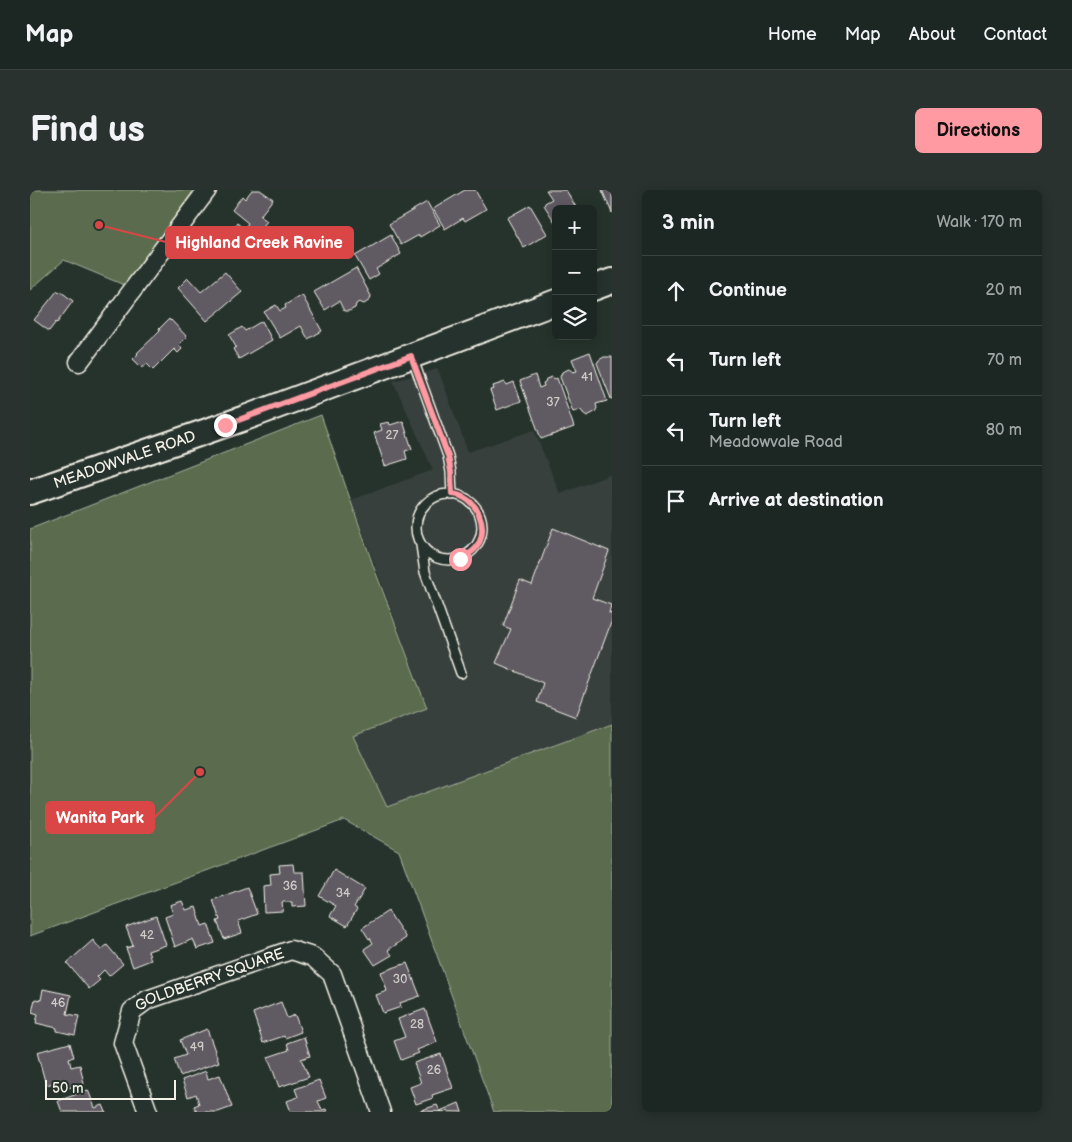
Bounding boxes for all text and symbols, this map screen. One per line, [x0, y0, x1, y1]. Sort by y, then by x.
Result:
text: Map [25, 20, 73, 49]
text: Home [768, 24, 817, 45]
text: Map [845, 24, 881, 45]
text: About [909, 24, 956, 45]
text: Contact [984, 24, 1047, 45]
button: Directions [915, 108, 1042, 153]
text: Find us [30, 109, 145, 152]
map controls [552, 205, 597, 340]
button: + [552, 205, 597, 250]
text: 3 min [662, 210, 715, 235]
text: Walk · 170 m [936, 213, 1022, 232]
callout: Highland Creek Ravine [166, 227, 353, 258]
text: Highland Creek Ravine [175, 234, 343, 253]
button: − [552, 250, 597, 295]
icon: ahead [662, 277, 690, 305]
text: Continue [709, 279, 787, 302]
text: 20 m [986, 281, 1022, 300]
button: layers [552, 295, 597, 340]
icon: left [662, 347, 690, 375]
text: Turn left [709, 349, 781, 372]
text: 70 m [987, 351, 1022, 370]
house number: 41 [581, 370, 593, 385]
house number: 37 [546, 395, 560, 410]
text: Turn left [709, 410, 781, 433]
route end [214, 414, 237, 437]
icon: left [662, 417, 690, 445]
text: 80 m [986, 421, 1022, 440]
street label: MEADOWVALE ROAD [51, 426, 198, 493]
house number: 27 [386, 428, 399, 443]
text: Meadowvale Road [709, 433, 843, 452]
icon: arrive [662, 487, 690, 515]
text: Arrive at destination [709, 489, 884, 512]
route start [449, 548, 472, 571]
callout: Wanita Park [46, 802, 154, 833]
text: Wanita Park [56, 809, 145, 828]
house number: 36 [283, 879, 297, 894]
house number: 34 [336, 886, 351, 901]
house number: 42 [140, 928, 154, 943]
street label: GOLDBERRY SQUARE [131, 944, 287, 1015]
house number: 30 [393, 972, 407, 987]
house number: 46 [51, 996, 65, 1011]
house number: 28 [410, 1017, 424, 1032]
house number: 49 [190, 1040, 204, 1055]
house number: 26 [427, 1063, 441, 1078]
scale bar [45, 1077, 176, 1100]
text: 50 m [52, 1080, 84, 1097]

